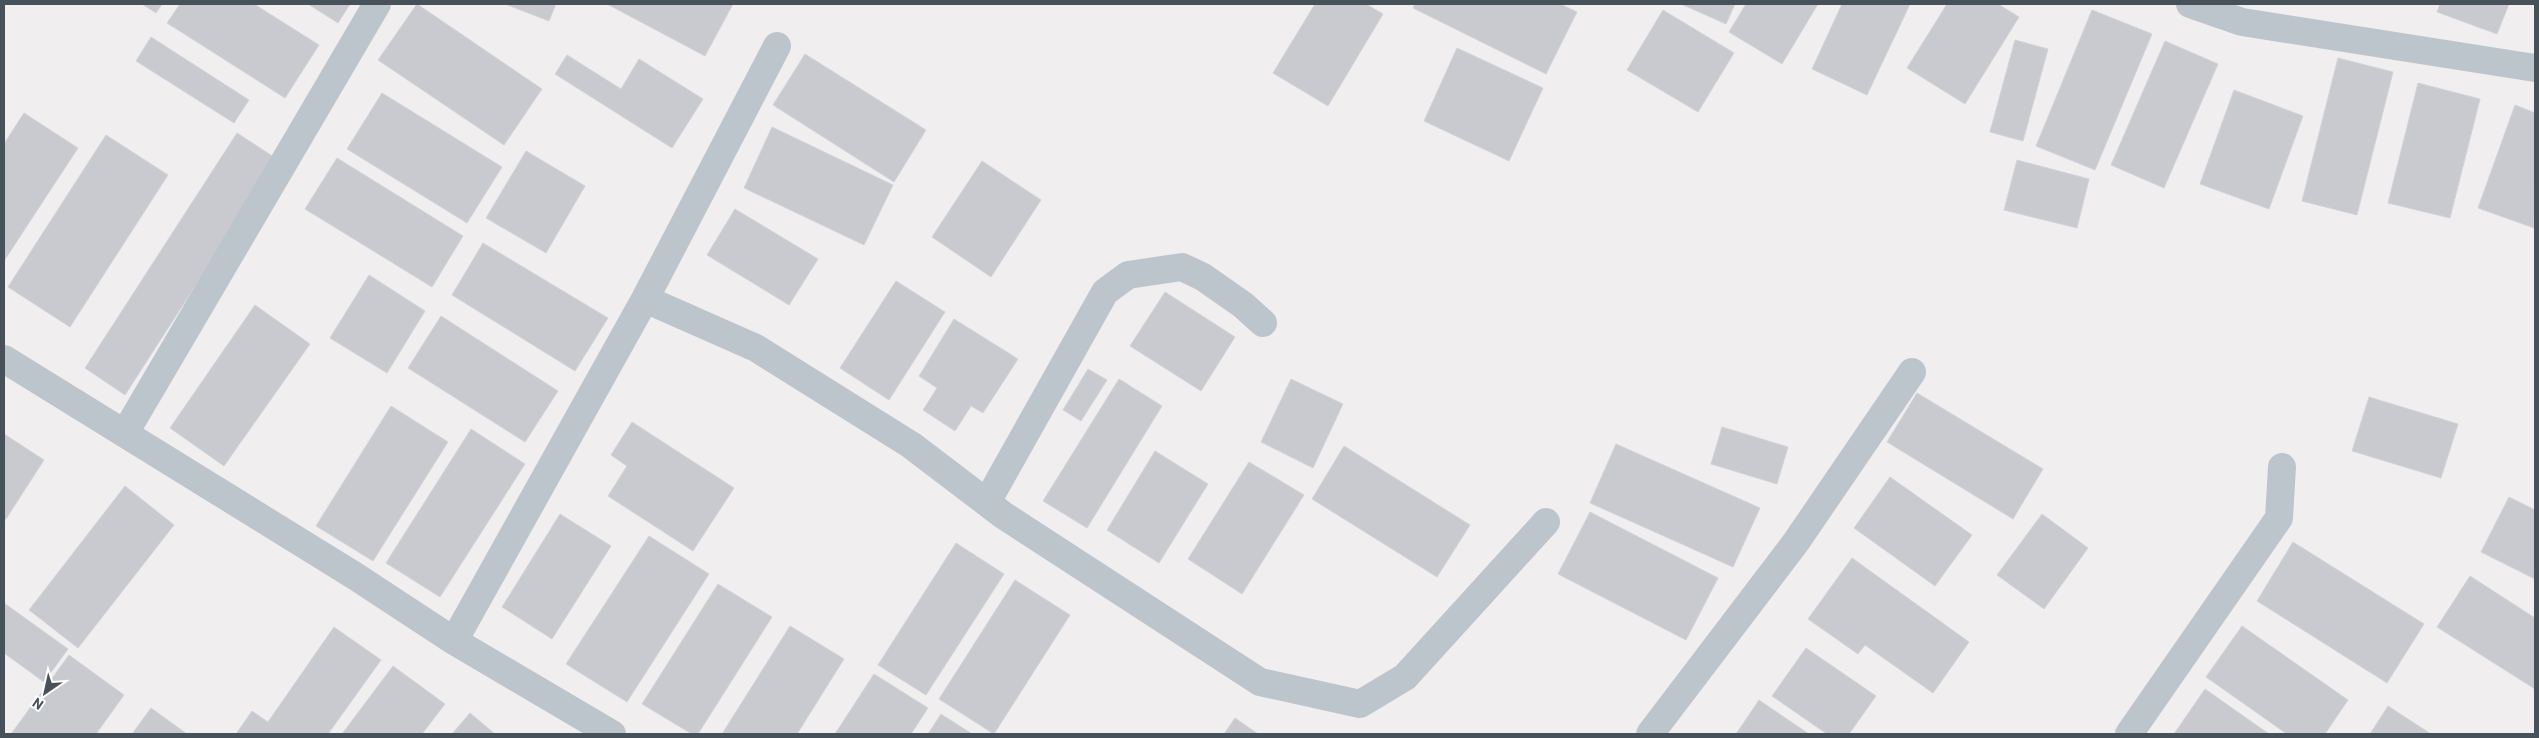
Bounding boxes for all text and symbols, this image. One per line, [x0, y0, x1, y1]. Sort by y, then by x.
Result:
north arrow [20, 668, 70, 718]
text: N [29, 695, 46, 714]

